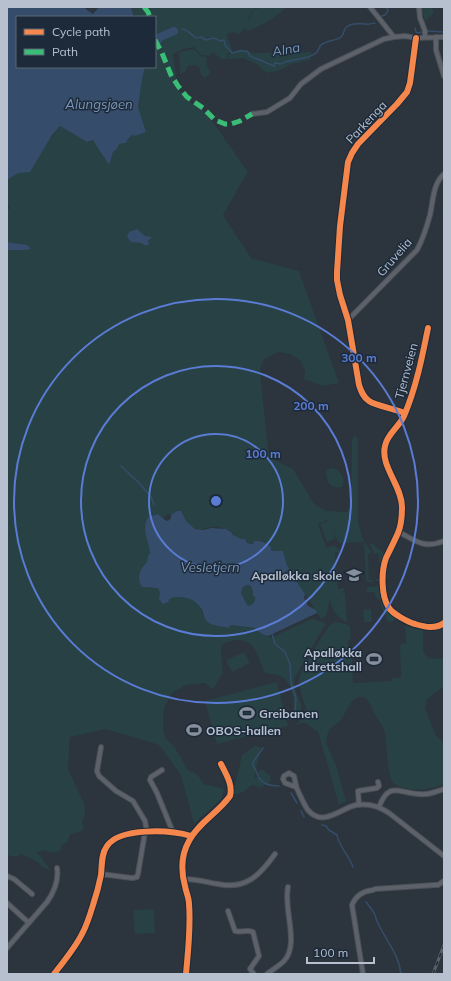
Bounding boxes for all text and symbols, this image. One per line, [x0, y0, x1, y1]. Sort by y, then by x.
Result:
legend [16, 16, 156, 68]
text: Cycle path [52, 24, 110, 39]
water label: Alna [270, 39, 301, 59]
text: Path [52, 44, 78, 59]
water label: Alungsjøen [64, 96, 133, 112]
street label: Parkenga [342, 97, 390, 147]
street label: Gruvelia [373, 235, 415, 279]
street label: Tjernveien [391, 341, 421, 401]
text: 300 m [341, 350, 377, 365]
text: 200 m [293, 398, 329, 413]
text: 100 m [245, 446, 281, 461]
centre of rings [209, 494, 223, 508]
water label: Vesletjern [180, 559, 240, 575]
school or university icon: Apalløkka skole [345, 566, 363, 584]
place label: Apalløkka skole [252, 568, 342, 583]
place label: Apalløkka idrettshall [304, 645, 362, 674]
sports icon: Apalløkka idrettshall [365, 650, 383, 668]
sports icon: Greibanen [238, 704, 256, 722]
place label: Greibanen [259, 706, 318, 721]
sports icon: OBOS-hallen [185, 721, 203, 739]
place label: OBOS-hallen [206, 723, 281, 738]
scale bar [307, 939, 374, 965]
text: 100 m [313, 945, 348, 960]

